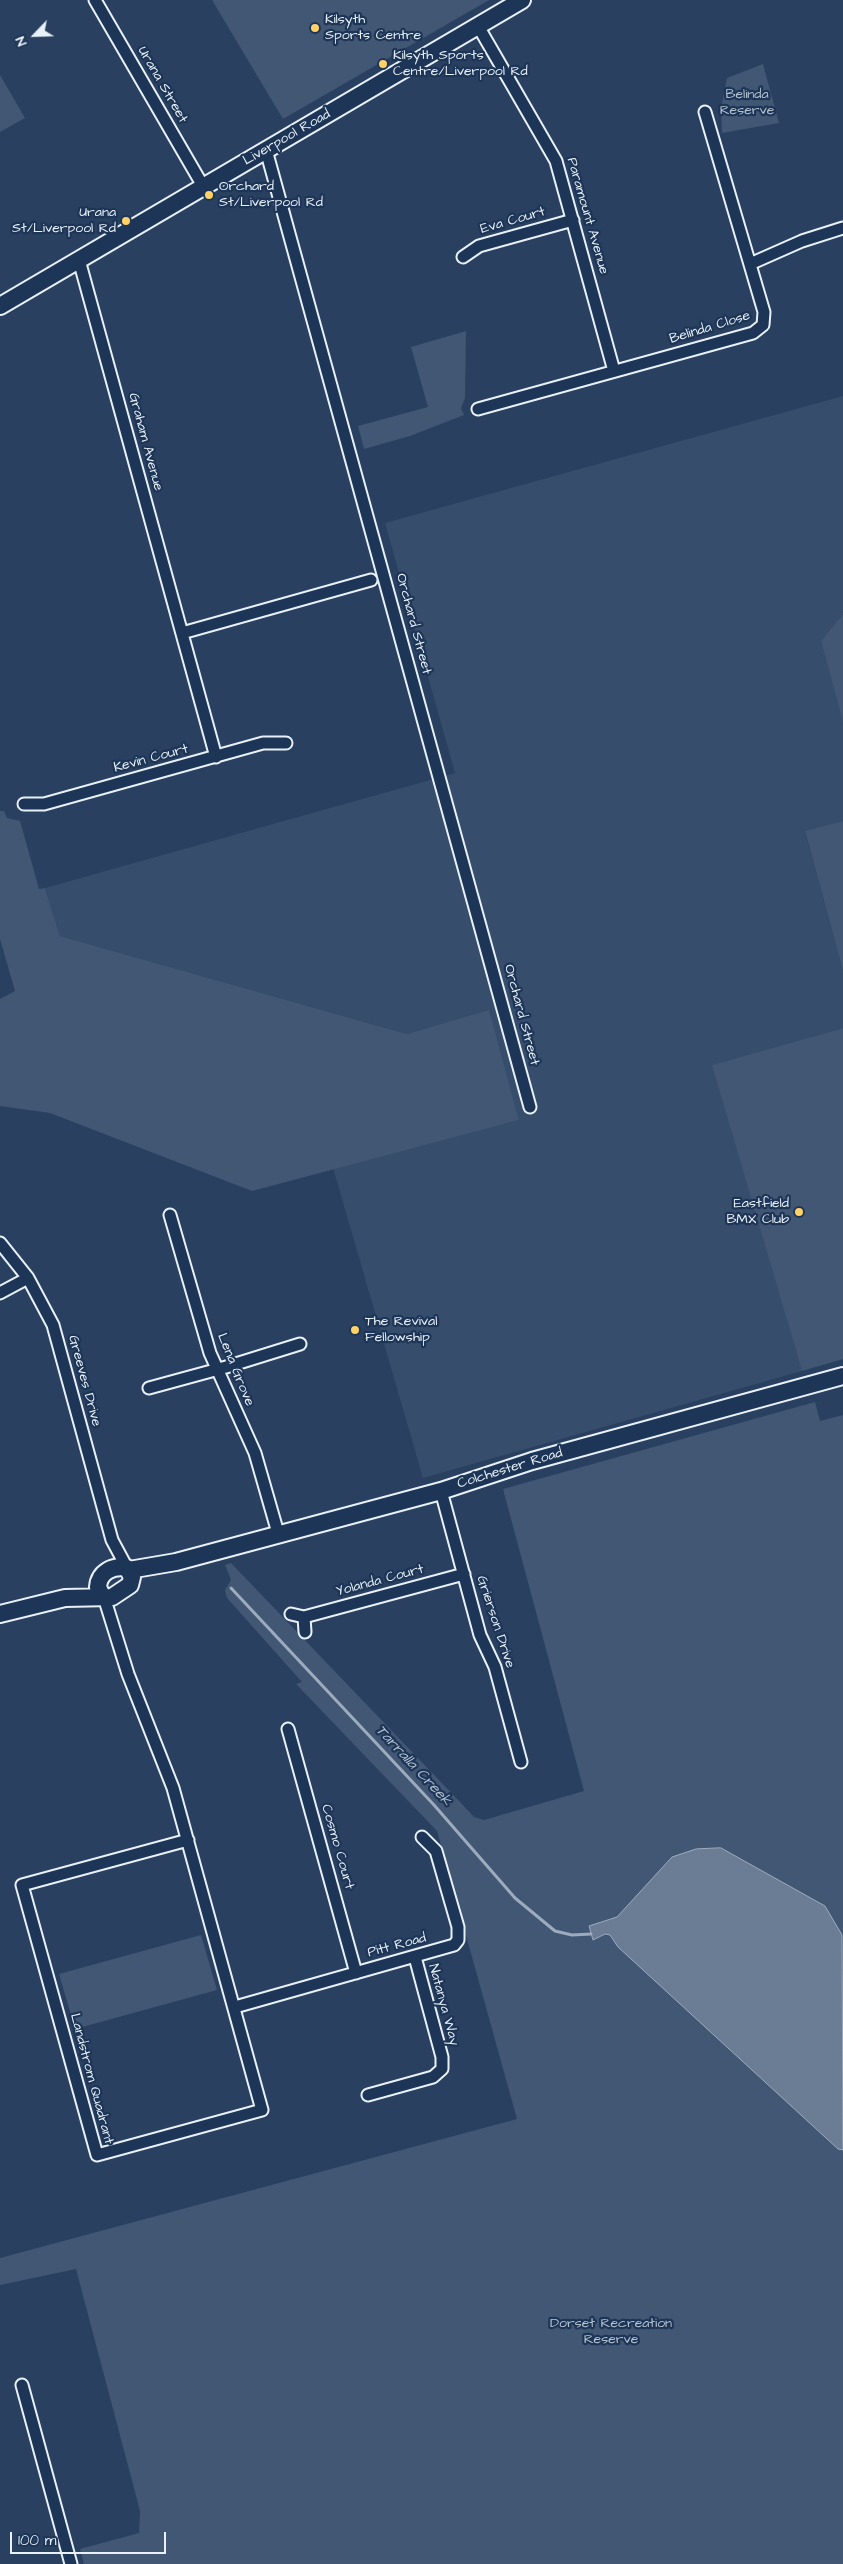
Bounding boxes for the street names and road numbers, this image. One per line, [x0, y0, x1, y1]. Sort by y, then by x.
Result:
street label: Urana Street [133, 44, 191, 126]
street label: Liverpool Road [240, 106, 334, 170]
street label: Paramount Avenue [562, 156, 612, 276]
street label: Eva Court [479, 204, 547, 238]
street label: Belinda Close [668, 308, 752, 348]
street label: Graham Avenue [124, 391, 166, 493]
street label: Orchard Street [391, 572, 435, 676]
street label: Kevin Court [112, 741, 190, 777]
street label: Orchard Street [499, 963, 543, 1067]
street label: Lena Grove [213, 1331, 257, 1409]
street label: Greeves Drive [64, 1334, 104, 1428]
street label: Colchester Road [455, 1445, 565, 1493]
street label: Yolanda Court [334, 1561, 426, 1601]
street label: Grierson Drive [472, 1574, 518, 1670]
street label: Cosmo Court [317, 1803, 357, 1891]
street label: Pitt Road [366, 1930, 428, 1962]
street label: Natanya Way [424, 1962, 462, 2048]
street label: Landstrom Quadrant [65, 2012, 117, 2146]

